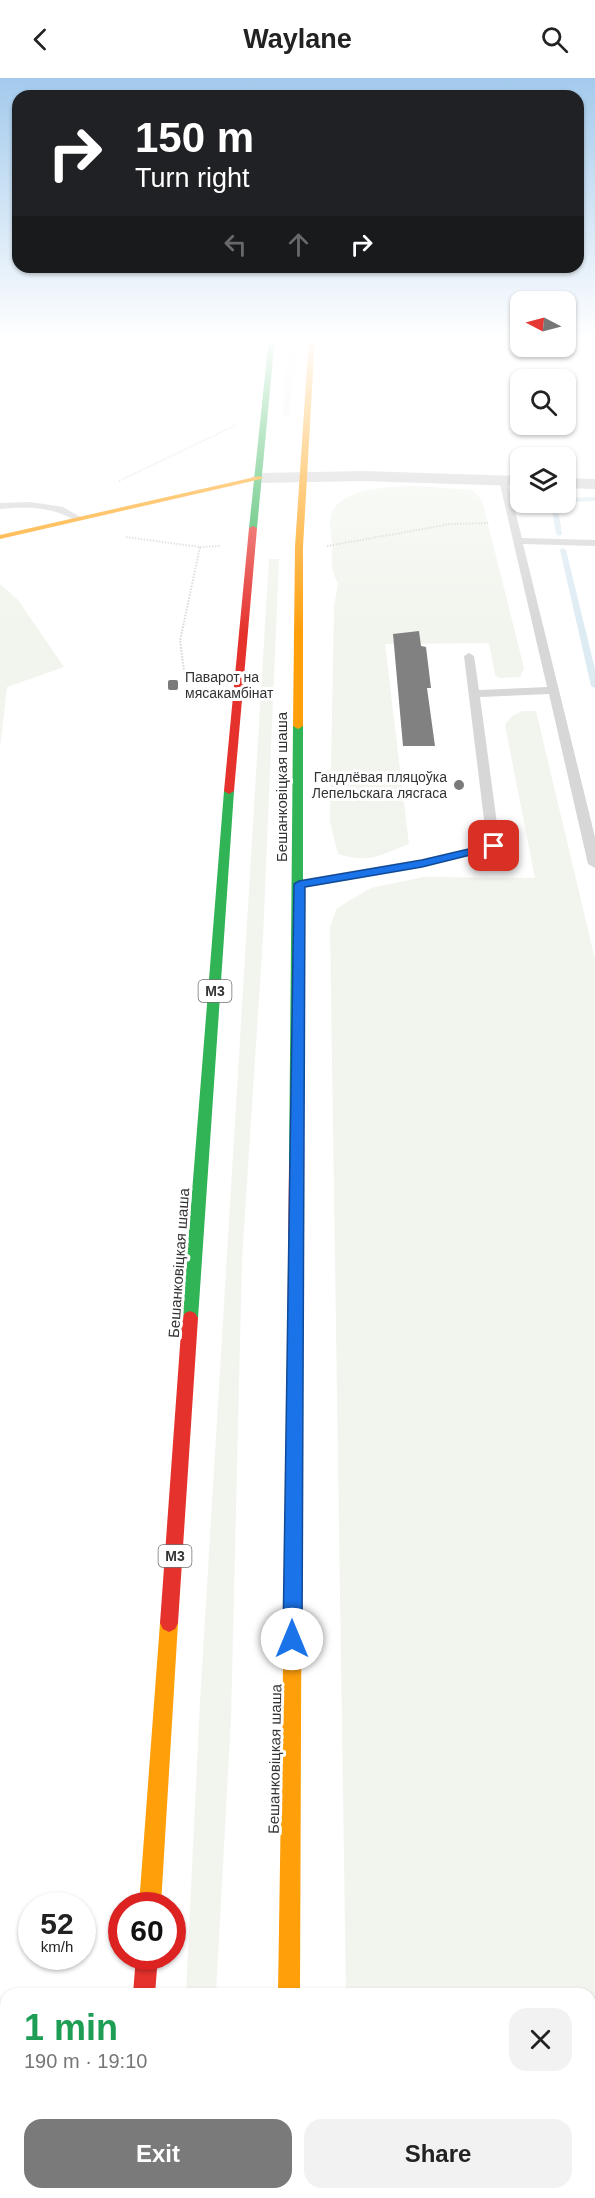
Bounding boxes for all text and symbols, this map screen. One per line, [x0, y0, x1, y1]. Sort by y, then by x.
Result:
icon: back [24, 23, 57, 56]
icon: search [538, 23, 571, 56]
text: Waylane [243, 24, 352, 54]
icon: right [36, 114, 114, 192]
text: 150 m [135, 114, 254, 161]
text: Turn right [135, 163, 250, 193]
icon: left [219, 228, 252, 261]
icon: ahead [282, 228, 315, 261]
icon: right [345, 228, 378, 261]
north arrow [510, 291, 576, 357]
map controls [510, 291, 576, 513]
button: search [510, 369, 576, 435]
button: layers [510, 447, 576, 513]
place label: Паварот на мясакамбінат [185, 669, 274, 701]
marker: Паварот на мясакамбінат [166, 678, 180, 692]
street label: Бешанковіцкая шаша [273, 711, 290, 862]
place label: Гандлёвая пляцоўка Лепельскага лясгаса [312, 769, 447, 801]
marker: Гандлёвая пляцоўка Лепельскага лясгаса [452, 778, 466, 792]
pin [468, 820, 519, 871]
icon: arrive [477, 829, 510, 862]
road number: М3 [198, 980, 232, 1002]
street label: Бешанковіцкая шаша [165, 1187, 192, 1338]
road number: М3 [158, 1545, 192, 1567]
position arrow [260, 1607, 324, 1671]
street label: Бешанковіцкая шаша [265, 1683, 284, 1834]
speed limit sign: 60 [108, 1892, 186, 1970]
text: 52 [40, 1907, 74, 1940]
text: km/h [41, 1938, 73, 1955]
text: 1 min [24, 2007, 118, 2048]
button: close [509, 2008, 572, 2071]
text: 190 m · 19:10 [24, 2050, 147, 2072]
button: Exit [24, 2119, 292, 2188]
button: Share [304, 2119, 572, 2188]

